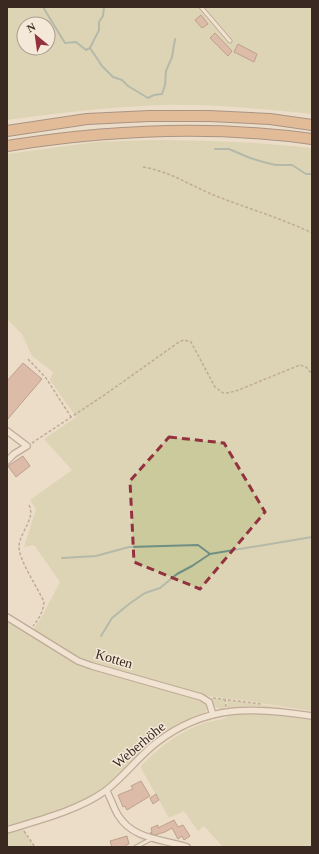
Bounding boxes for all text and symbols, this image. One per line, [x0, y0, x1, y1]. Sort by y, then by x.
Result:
north arrow [16, 16, 56, 56]
text: N [25, 20, 38, 34]
street label: Kotten [94, 647, 134, 671]
street label: Weberhöhe [110, 719, 168, 771]

